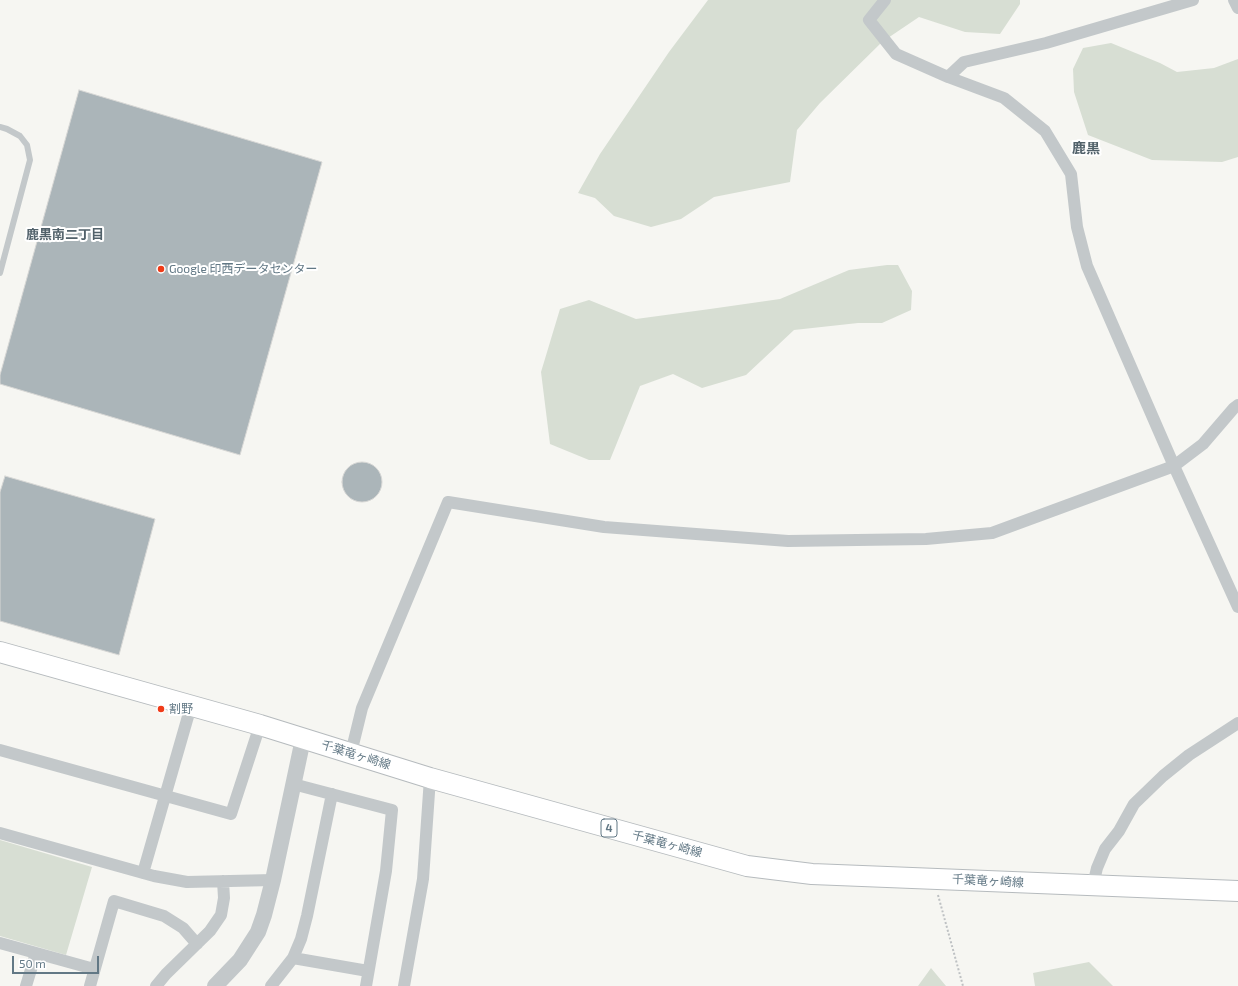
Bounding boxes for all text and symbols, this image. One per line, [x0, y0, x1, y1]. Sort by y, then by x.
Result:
district label: 鹿黒 [1072, 140, 1100, 156]
district label: 鹿黒南二丁目 [26, 227, 104, 243]
place label: Google 印西データセンター [169, 262, 318, 276]
marker: Google 印西データセンター [156, 264, 166, 274]
place label: 割野 [169, 702, 193, 716]
marker: 割野 [156, 704, 166, 714]
street label: 千葉竜ヶ崎線 [319, 738, 393, 772]
road number: 4 [601, 819, 617, 837]
street label: 千葉竜ヶ崎線 [630, 828, 704, 860]
street label: 千葉竜ヶ崎線 [952, 872, 1024, 890]
scale bar [14, 948, 101, 974]
text: 50 m [19, 956, 46, 970]

